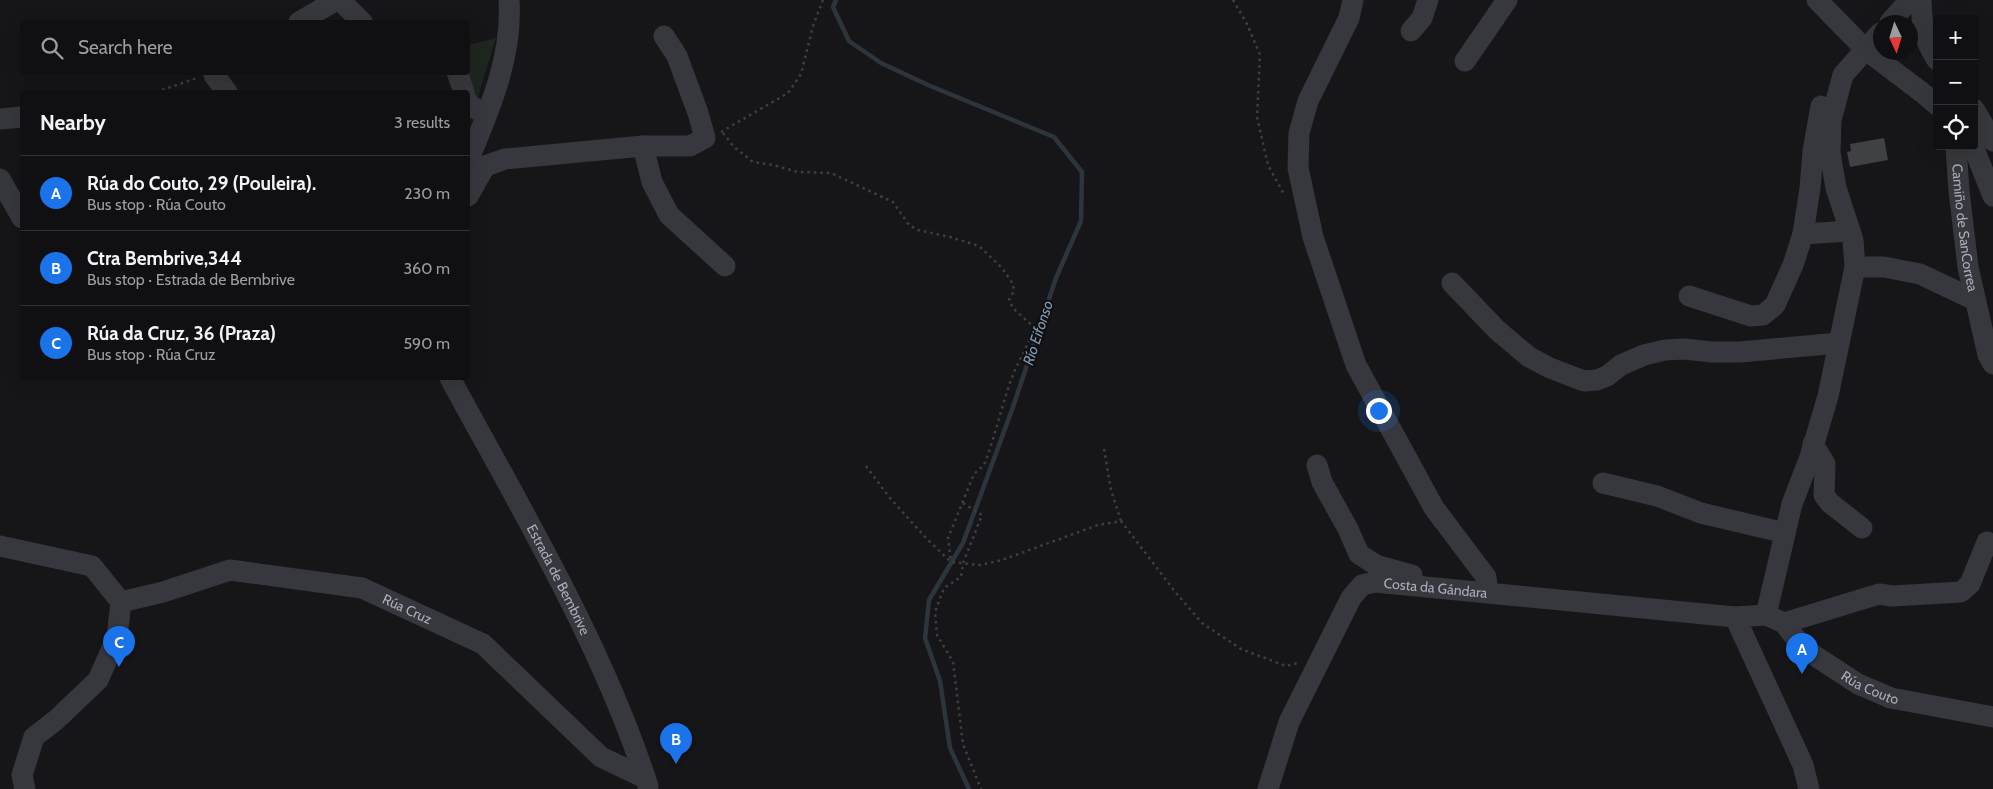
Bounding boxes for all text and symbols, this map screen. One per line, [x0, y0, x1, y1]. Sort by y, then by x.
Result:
north arrow [1873, 15, 1918, 60]
map controls [1933, 15, 1978, 150]
button: + [1933, 15, 1978, 60]
search box [20, 20, 470, 75]
icon: search [38, 34, 66, 62]
text: Search here [78, 36, 172, 59]
button: − [1933, 60, 1978, 105]
button: locate [1933, 105, 1978, 150]
text: Nearby [40, 110, 106, 135]
text: 3 results [394, 113, 450, 132]
street label: Camiño de SanCorrea [1948, 163, 1982, 293]
text: Rúa do Couto, 29 (Pouleira). [87, 172, 316, 195]
text: A [51, 184, 61, 203]
text: 230 m [404, 184, 450, 203]
text: Bus stop · Rúa Couto [87, 195, 226, 214]
text: Ctra Bembrive,344 [87, 247, 242, 270]
text: B [51, 259, 61, 278]
text: 360 m [403, 259, 450, 278]
text: Bus stop · Estrada de Bembrive [87, 270, 295, 289]
water label: Río Eifonso [1019, 298, 1057, 368]
text: Rúa da Cruz, 36 (Praza) [87, 322, 276, 345]
text: C [51, 334, 61, 353]
text: 590 m [403, 334, 450, 353]
text: Bus stop · Rúa Cruz [87, 345, 216, 364]
your location [1366, 398, 1392, 424]
street label: Estrada de Bembrive [523, 521, 594, 638]
street label: Costa da Gándara [1383, 574, 1488, 602]
street label: Rúa Cruz [380, 590, 435, 628]
pin: C [103, 626, 135, 667]
pin: A [1786, 633, 1818, 674]
street label: Rúa Couto [1838, 667, 1900, 708]
pin: B [660, 723, 692, 764]

